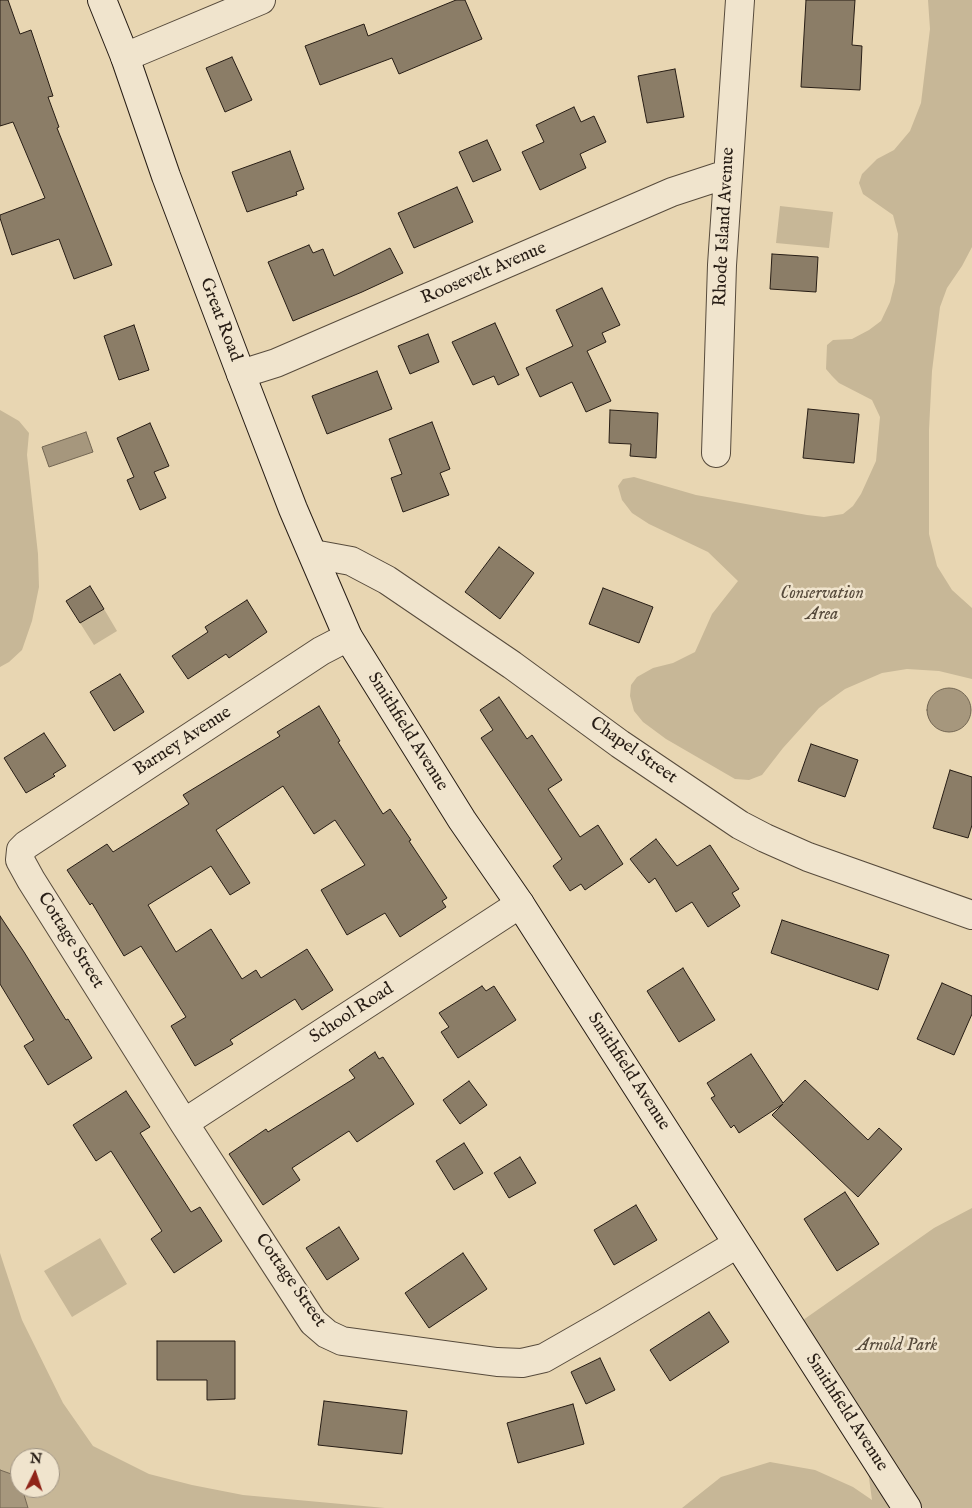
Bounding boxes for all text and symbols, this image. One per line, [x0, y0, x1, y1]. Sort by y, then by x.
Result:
street label: Rhode Island Avenue [710, 147, 740, 307]
street label: Roosevelt Avenue [418, 238, 550, 310]
street label: Great Road [194, 275, 246, 365]
park label: Conservation Area [780, 583, 864, 626]
street label: Smithfield Avenue [362, 669, 452, 795]
street label: Barney Avenue [130, 702, 236, 782]
street label: Chapel Street [585, 713, 681, 789]
street label: Cottage Street [32, 889, 108, 993]
street label: School Road [306, 979, 398, 1049]
street label: Smithfield Avenue [582, 1009, 674, 1135]
street label: Cottage Street [250, 1230, 330, 1332]
park label: Arnold Park [856, 1335, 938, 1357]
street label: Smithfield Avenue [800, 1350, 892, 1476]
north arrow [10, 1448, 60, 1498]
text: N [29, 1450, 43, 1468]

